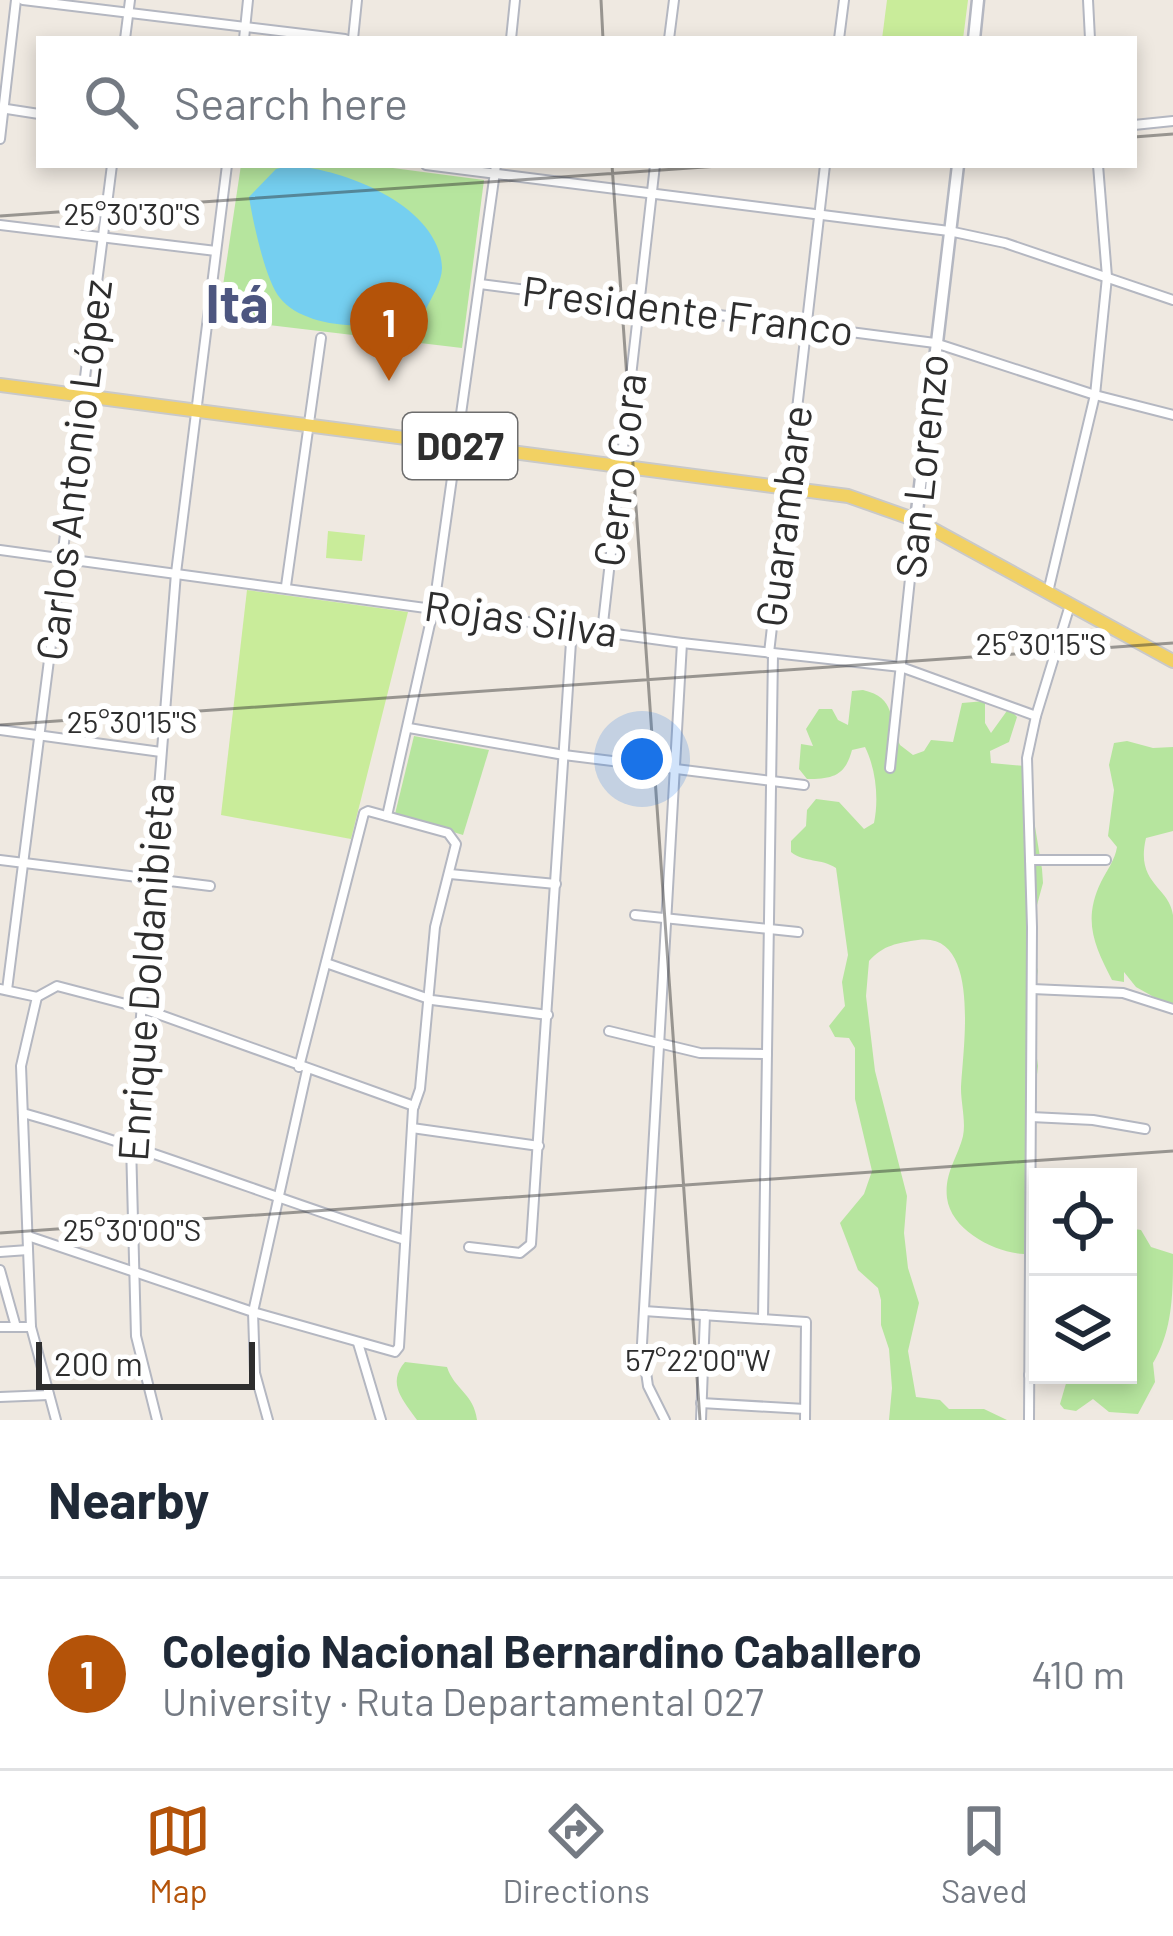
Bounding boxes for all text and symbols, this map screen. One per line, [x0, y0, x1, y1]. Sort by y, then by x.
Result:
search box [36, 36, 1137, 168]
icon: search [78, 69, 144, 135]
text: Search here [174, 75, 408, 129]
text: 25°30'30"S [63, 195, 201, 231]
street label: Presidente Franco [520, 264, 857, 354]
district label: Itá [205, 269, 269, 334]
street label: Carlos Antonio López [24, 276, 121, 663]
pin: 1 [350, 282, 428, 381]
street label: San Lorenzo [883, 351, 957, 580]
street label: Cerro Cora [581, 370, 655, 569]
street label: Guarambare [744, 402, 820, 629]
road number: D027 [403, 413, 517, 479]
street label: Rojas Silva [421, 579, 621, 656]
text: 25°30'15"S [976, 625, 1106, 661]
text: 25°30'15"S [67, 703, 197, 739]
your location [612, 729, 672, 789]
street label: Enrique Doldanibieta [106, 781, 183, 1163]
map controls [1029, 1168, 1137, 1384]
button: locate [1029, 1168, 1137, 1276]
text: 25°30'00"S [63, 1211, 201, 1247]
button: layers [1029, 1276, 1137, 1384]
scale bar [36, 1336, 255, 1389]
text: 57°22'00"W [625, 1341, 771, 1377]
text: 200 m [54, 1343, 143, 1383]
text: Nearby [48, 1468, 209, 1529]
text: Colegio Nacional Bernardino Caballero [162, 1623, 922, 1677]
text: 1 [80, 1650, 94, 1697]
text: 410 m [1031, 1650, 1125, 1697]
text: University · Ruta Departamental 027 [162, 1677, 764, 1724]
tab: Map [145, 1798, 211, 1910]
tab: Directions [502, 1798, 650, 1910]
tab: Saved [941, 1798, 1028, 1910]

